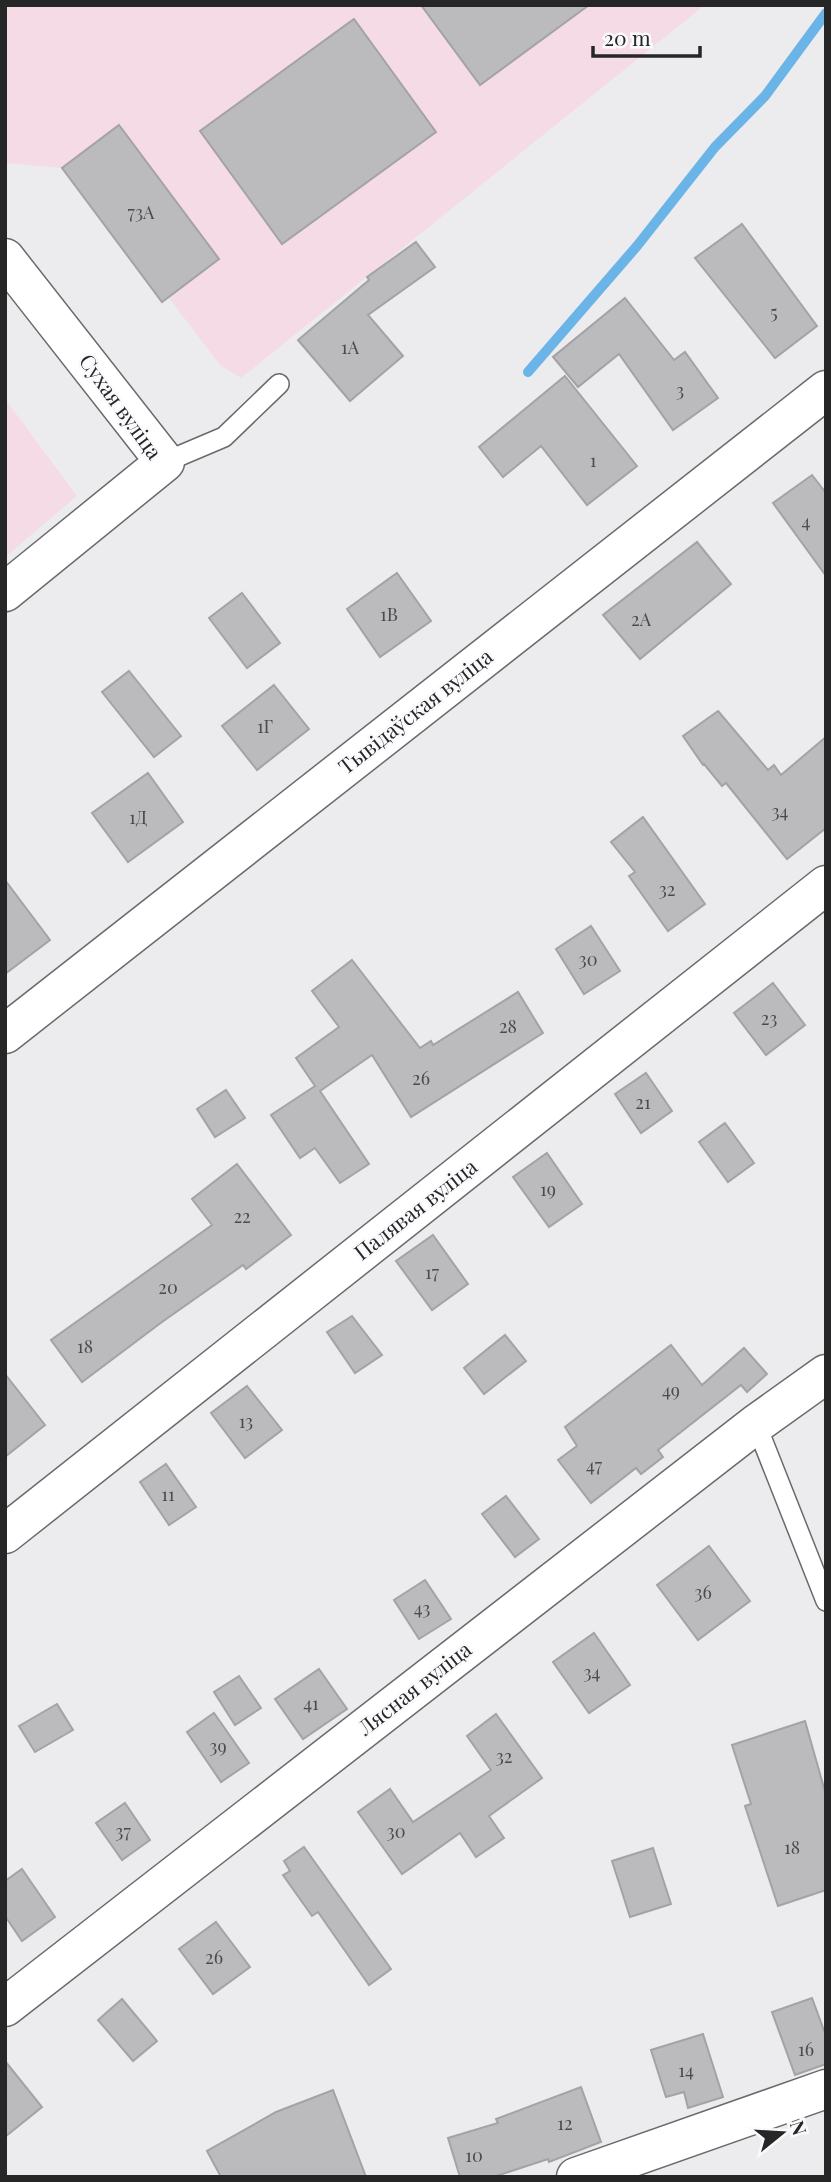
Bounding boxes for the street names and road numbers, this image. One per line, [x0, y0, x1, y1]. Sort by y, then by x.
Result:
street label: Сухая вуліца [74, 347, 170, 465]
street label: Тывідаўская вуліца [332, 641, 498, 779]
street label: Палявая вуліца [348, 1151, 482, 1265]
street label: Лясная вуліца [351, 1634, 477, 1741]

